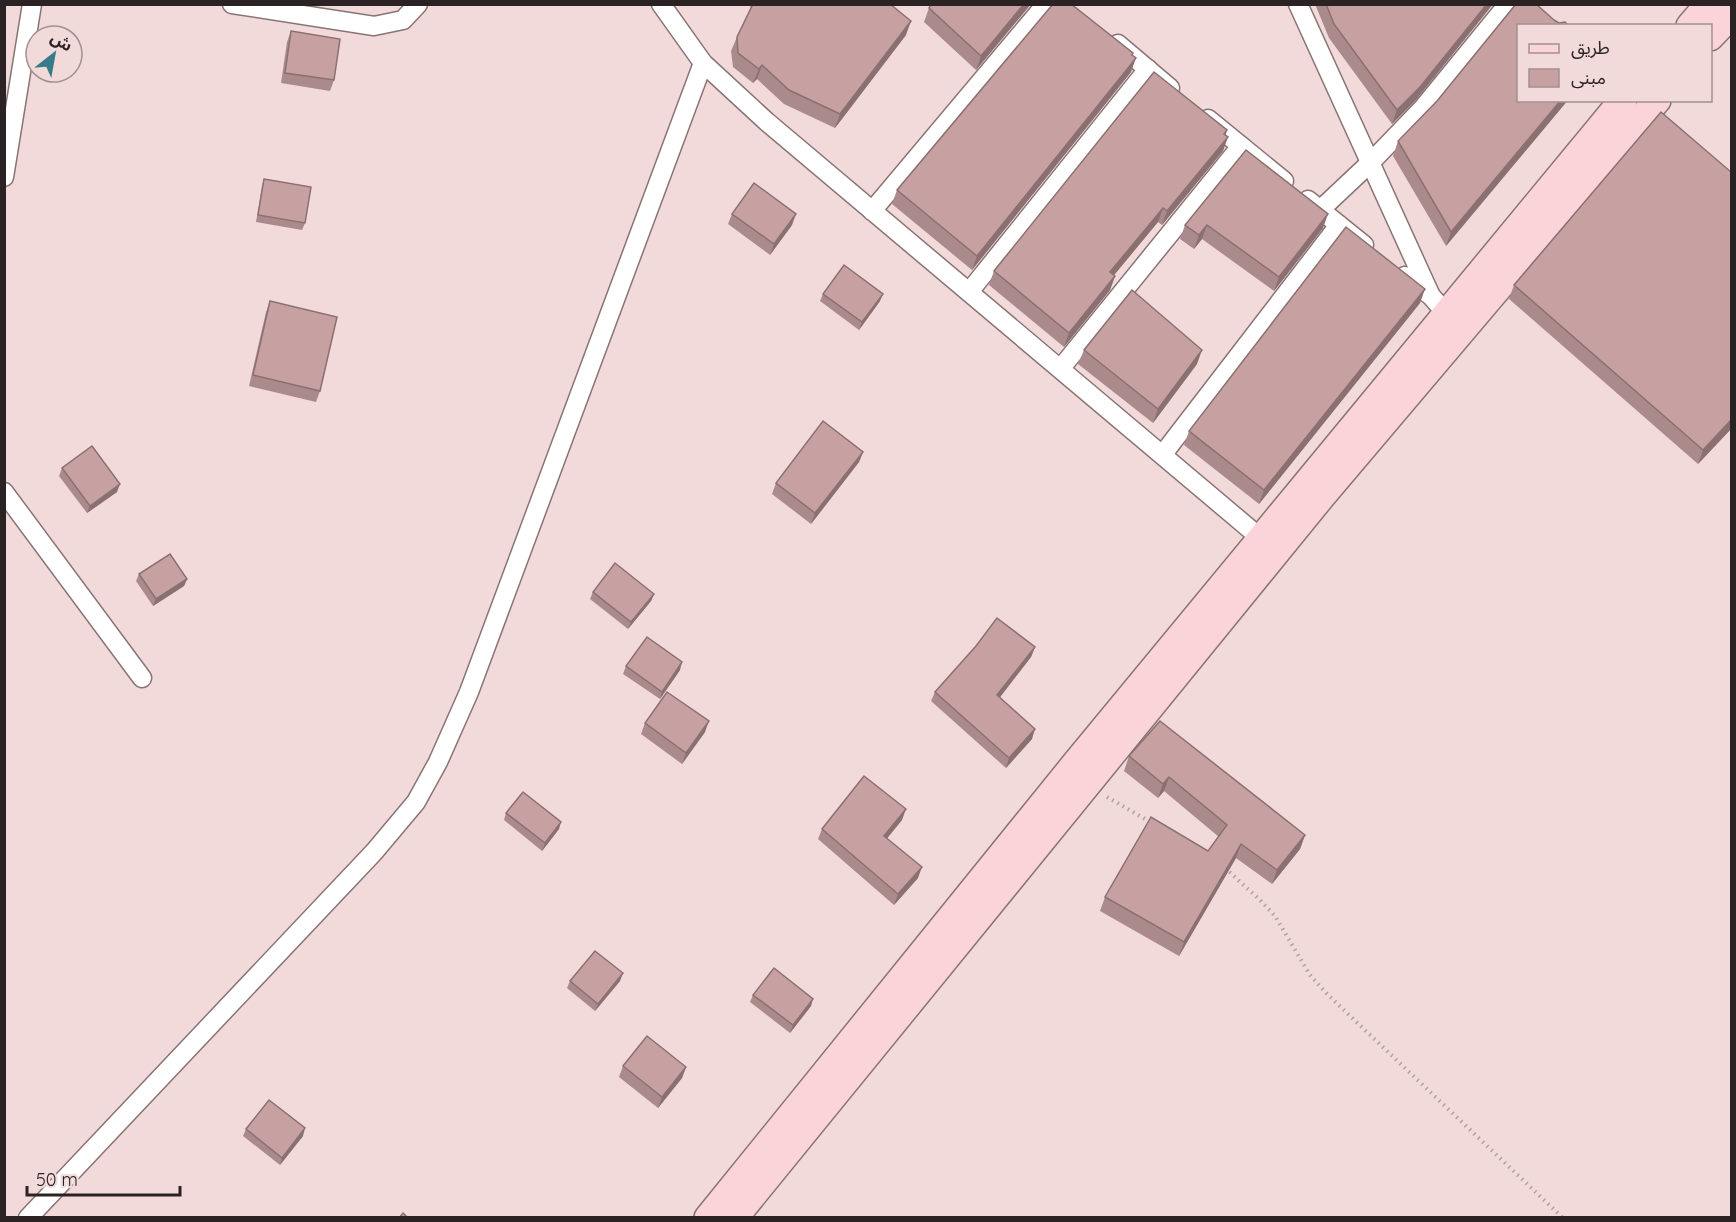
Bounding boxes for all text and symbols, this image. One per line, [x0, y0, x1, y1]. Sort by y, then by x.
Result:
north arrow [24, 24, 84, 84]
legend [1517, 24, 1712, 102]
text: ش [47, 27, 76, 55]
text: طريق [1571, 36, 1610, 59]
text: مبنى [1571, 66, 1606, 89]
scale bar [27, 1159, 180, 1197]
text: 50 m [36, 1168, 78, 1191]

